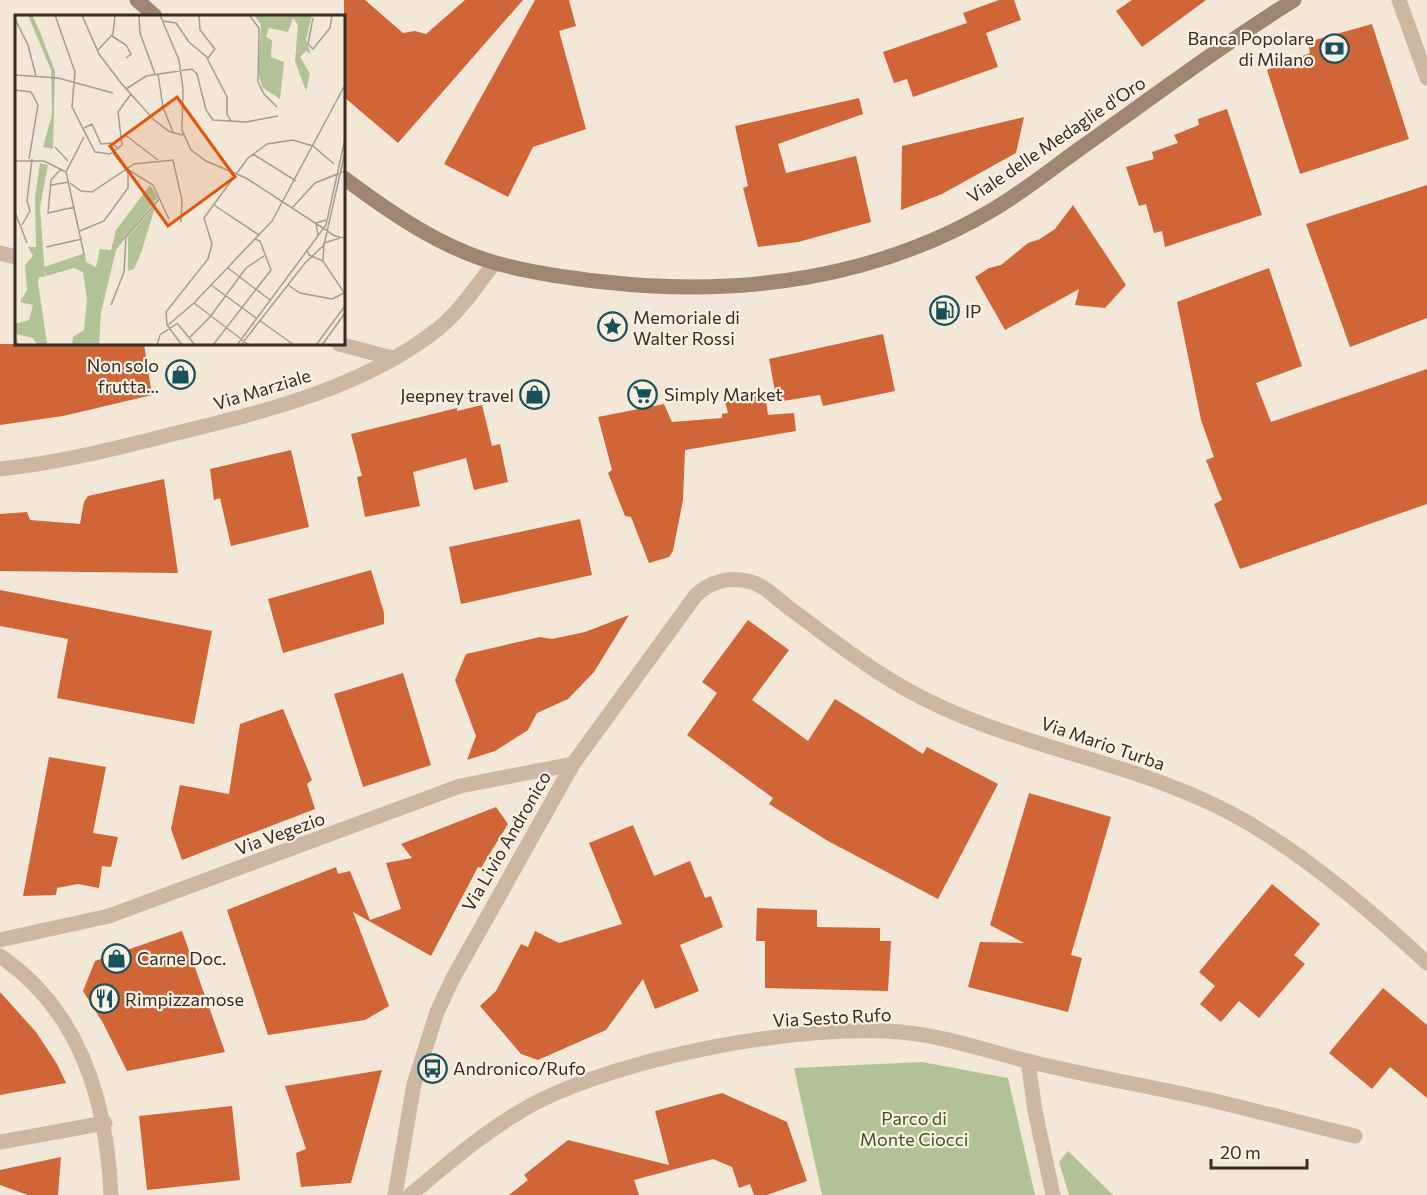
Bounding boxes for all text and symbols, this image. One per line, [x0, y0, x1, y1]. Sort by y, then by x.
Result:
inset map [15, 15, 345, 345]
place label: Banca Popolare di Milano [1187, 27, 1314, 70]
bank icon: Banca Popolare di Milano [1319, 32, 1351, 64]
street label: Viale delle Medaglie d'Oro [963, 71, 1149, 207]
fuel station icon: IP [928, 295, 960, 327]
place label: IP [965, 300, 981, 322]
place label: Memoriale di Walter Rossi [633, 306, 740, 349]
place icon: Memoriale di Walter Rossi [596, 311, 628, 343]
place label: Non solo frutta... [87, 354, 159, 397]
shop icon: Non solo frutta... [164, 359, 196, 391]
street label: Via Marziale [211, 364, 313, 414]
supermarket icon: Simply Market [627, 378, 659, 410]
shop icon: Jeepney travel [519, 379, 551, 411]
place label: Simply Market [664, 383, 783, 405]
place label: Jeepney travel [400, 384, 514, 406]
street label: Via Mario Turba [1038, 711, 1168, 775]
street label: Via Livio Andronico [457, 767, 555, 915]
street label: Via Vegezio [232, 807, 328, 859]
shop icon: Carne Doc. [100, 942, 132, 974]
place label: Carne Doc. [137, 947, 226, 969]
restaurant icon: Rimpizzamose [88, 983, 120, 1015]
place label: Rimpizzamose [125, 988, 244, 1010]
street label: Via Sesto Rufo [772, 1003, 892, 1031]
bus stop icon: Andronico/Rufo [416, 1052, 448, 1084]
place label: Andronico/Rufo [453, 1057, 586, 1079]
park label: Parco di Monte Ciocci [860, 1107, 968, 1150]
scale bar [1211, 1132, 1307, 1170]
text: 20 m [1220, 1141, 1261, 1163]

